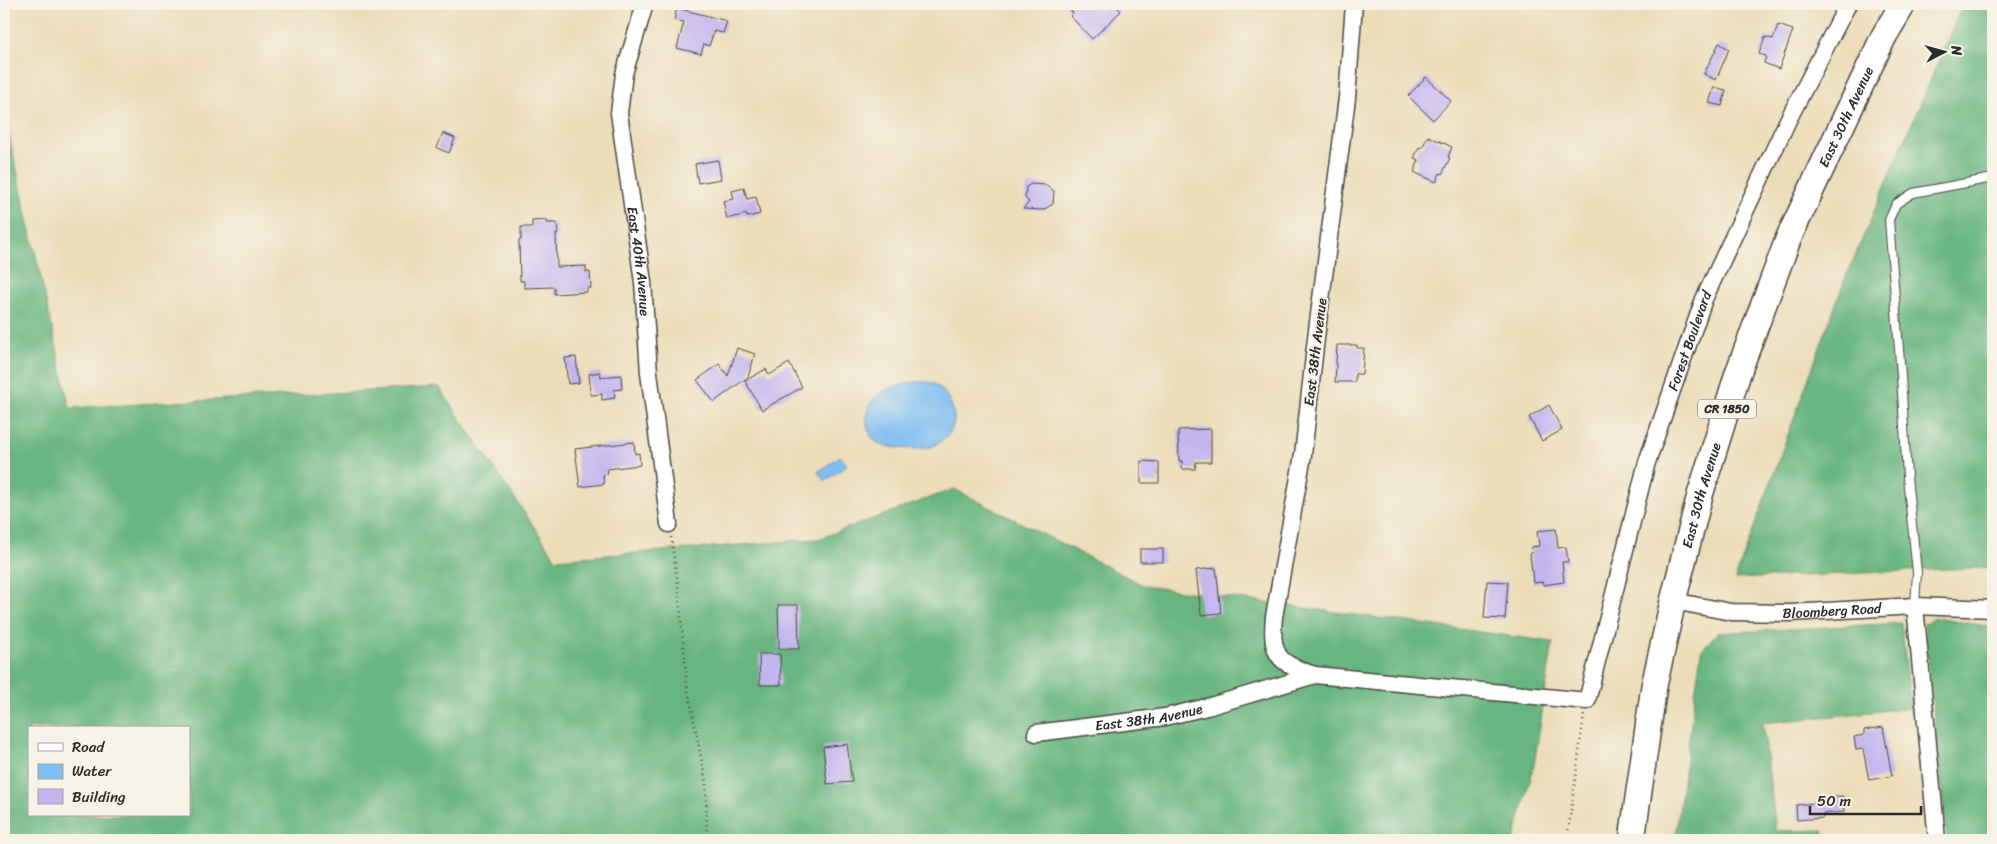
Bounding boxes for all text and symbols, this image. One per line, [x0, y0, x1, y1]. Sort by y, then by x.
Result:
north arrow [1920, 28, 1970, 78]
text: N [1943, 44, 1969, 57]
street label: East 30th Avenue [1812, 62, 1881, 172]
street label: East 40th Avenue [619, 205, 657, 317]
street label: Forest Boulevard [1661, 285, 1720, 394]
street label: East 38th Avenue [1296, 296, 1335, 407]
road number: CR 1850 [1698, 399, 1756, 418]
street label: East 30th Avenue [1675, 439, 1729, 551]
street label: Bloomberg Road [1782, 596, 1883, 626]
street label: East 38th Avenue [1094, 696, 1206, 739]
legend [28, 726, 190, 816]
text: Road [72, 734, 105, 760]
text: Water [72, 758, 112, 784]
text: Building [72, 784, 126, 810]
scale bar [1810, 784, 1921, 816]
text: 50 m [1817, 788, 1852, 814]

